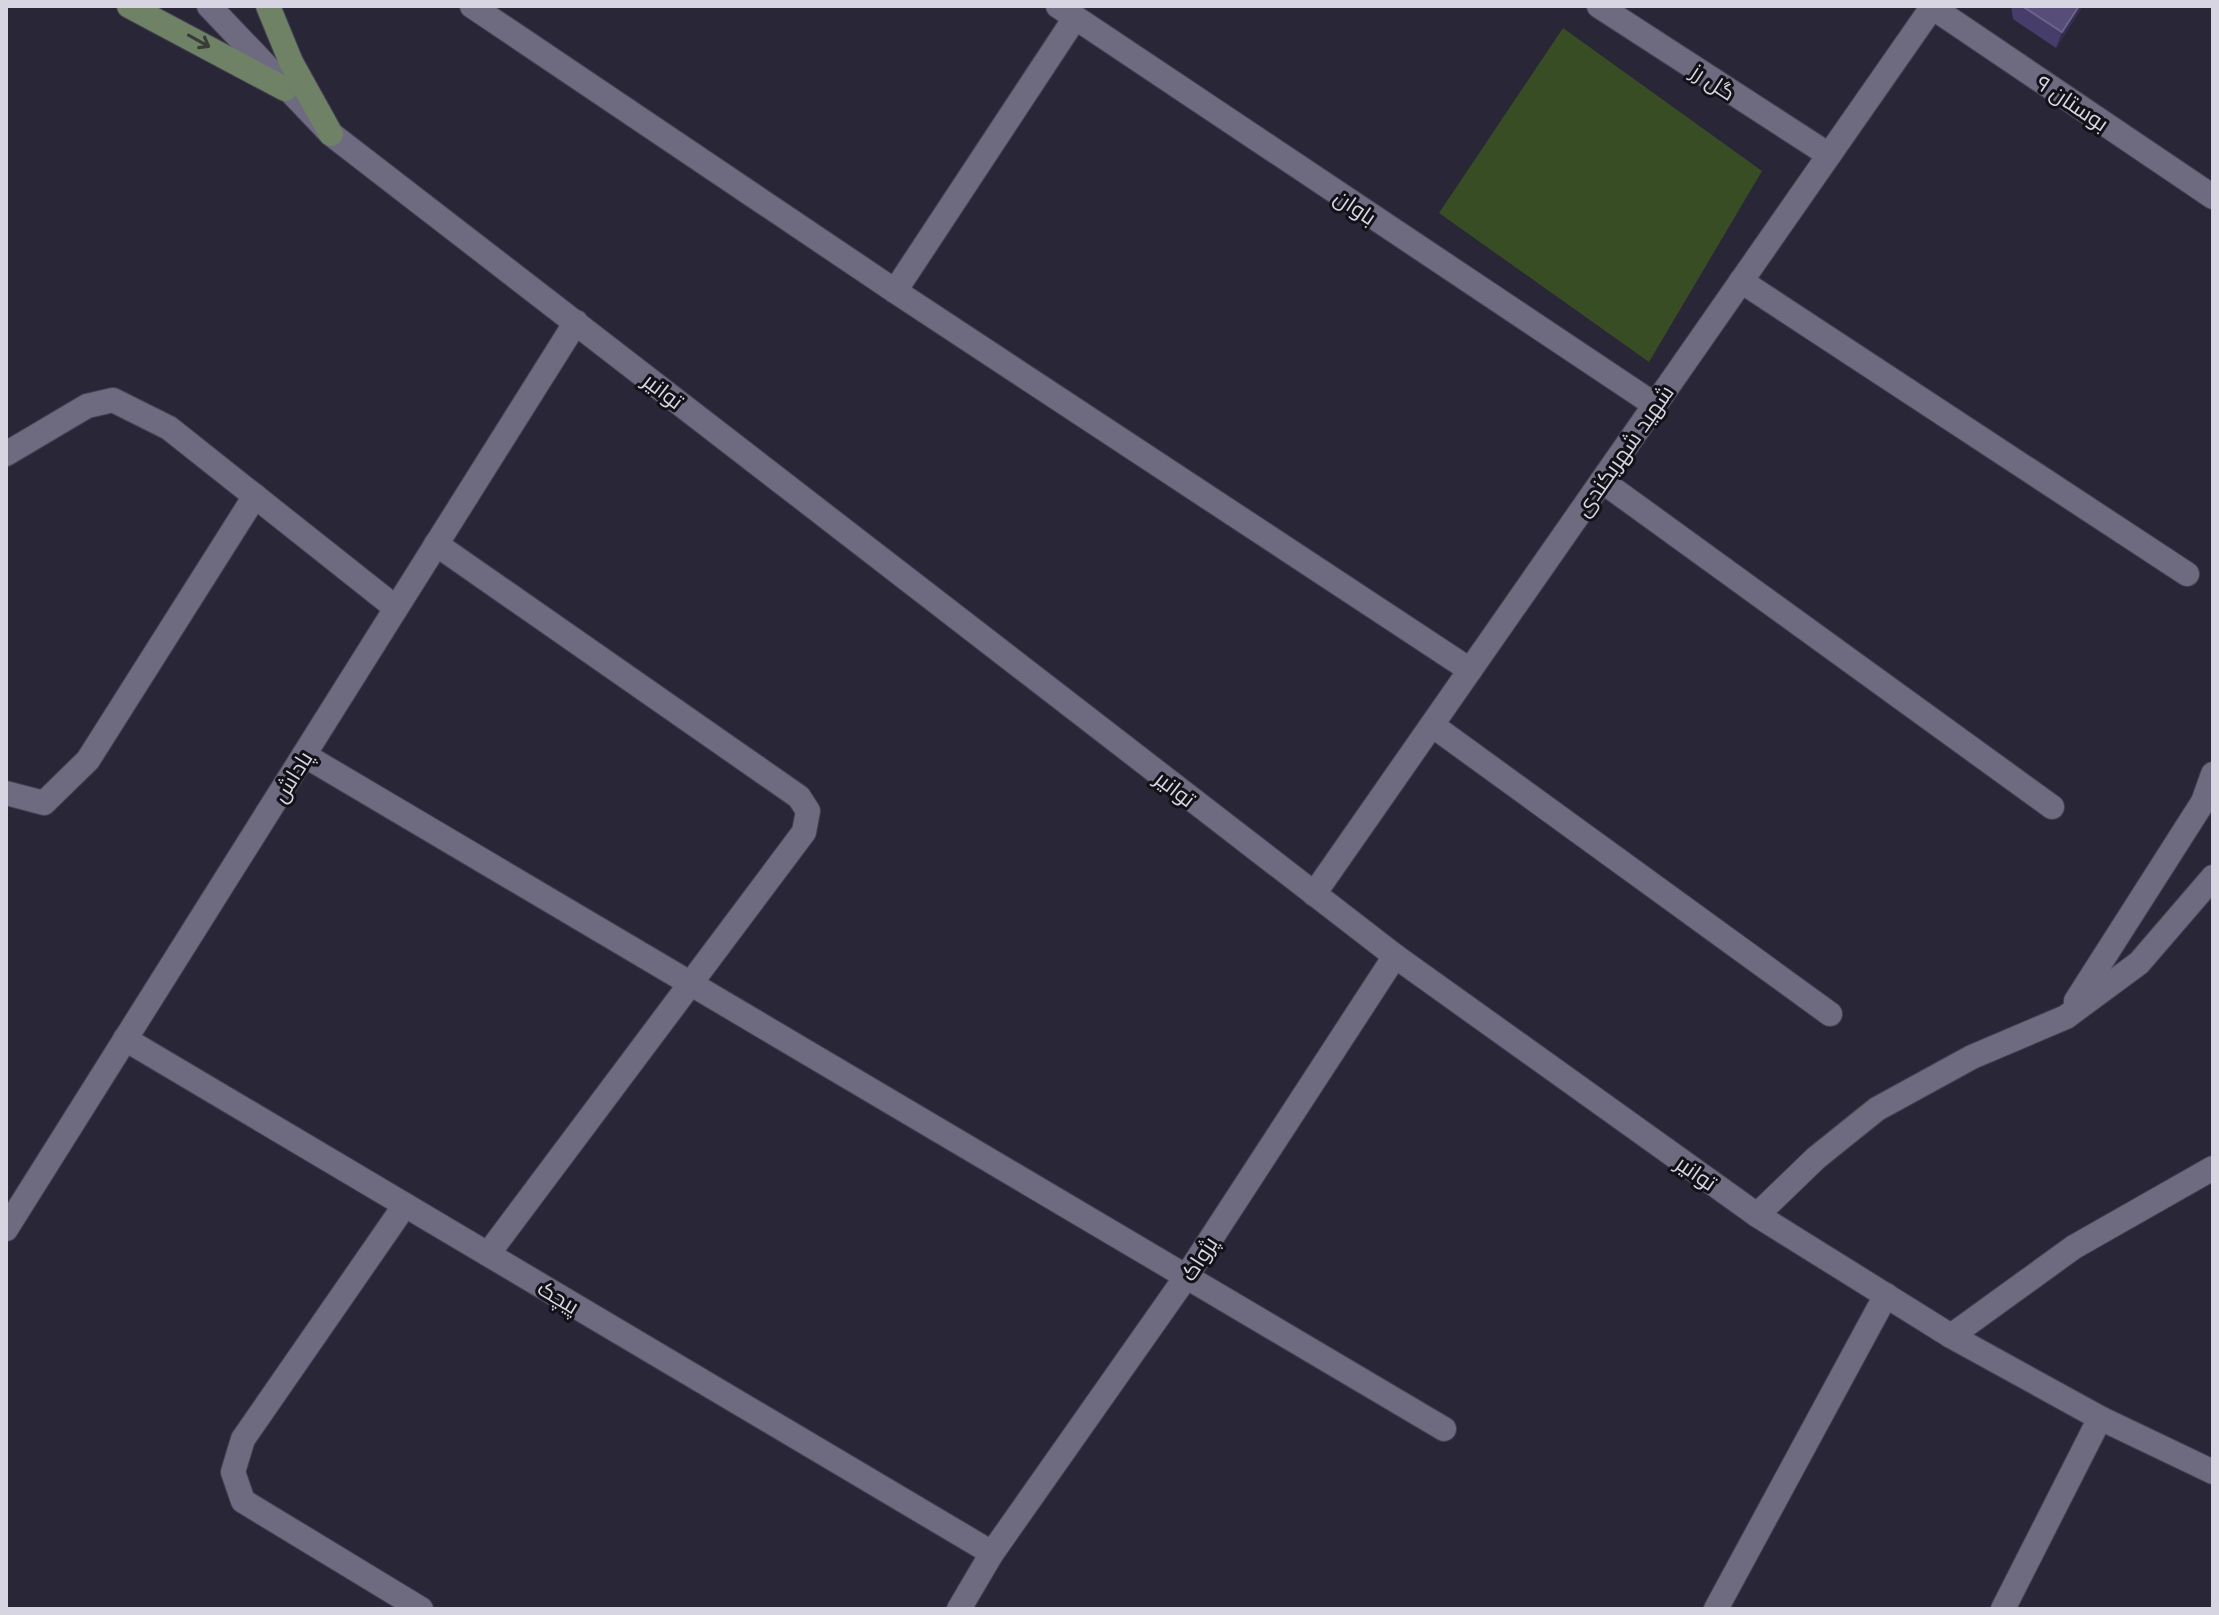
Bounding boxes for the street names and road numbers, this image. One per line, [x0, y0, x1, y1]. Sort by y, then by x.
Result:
street label: گل رز [1684, 54, 1742, 107]
street label: بوستان ۹ [2031, 67, 2115, 137]
street label: باوان [1329, 181, 1383, 231]
street label: توانیر [636, 364, 690, 415]
street label: شهید شهریکندی [1566, 378, 1680, 522]
street label: پاداش [264, 744, 319, 808]
street label: توانیر [1148, 762, 1202, 813]
street label: توانیر [1669, 1146, 1724, 1197]
street label: پژواک [1172, 1230, 1224, 1287]
street label: پیچک [532, 1272, 586, 1321]

